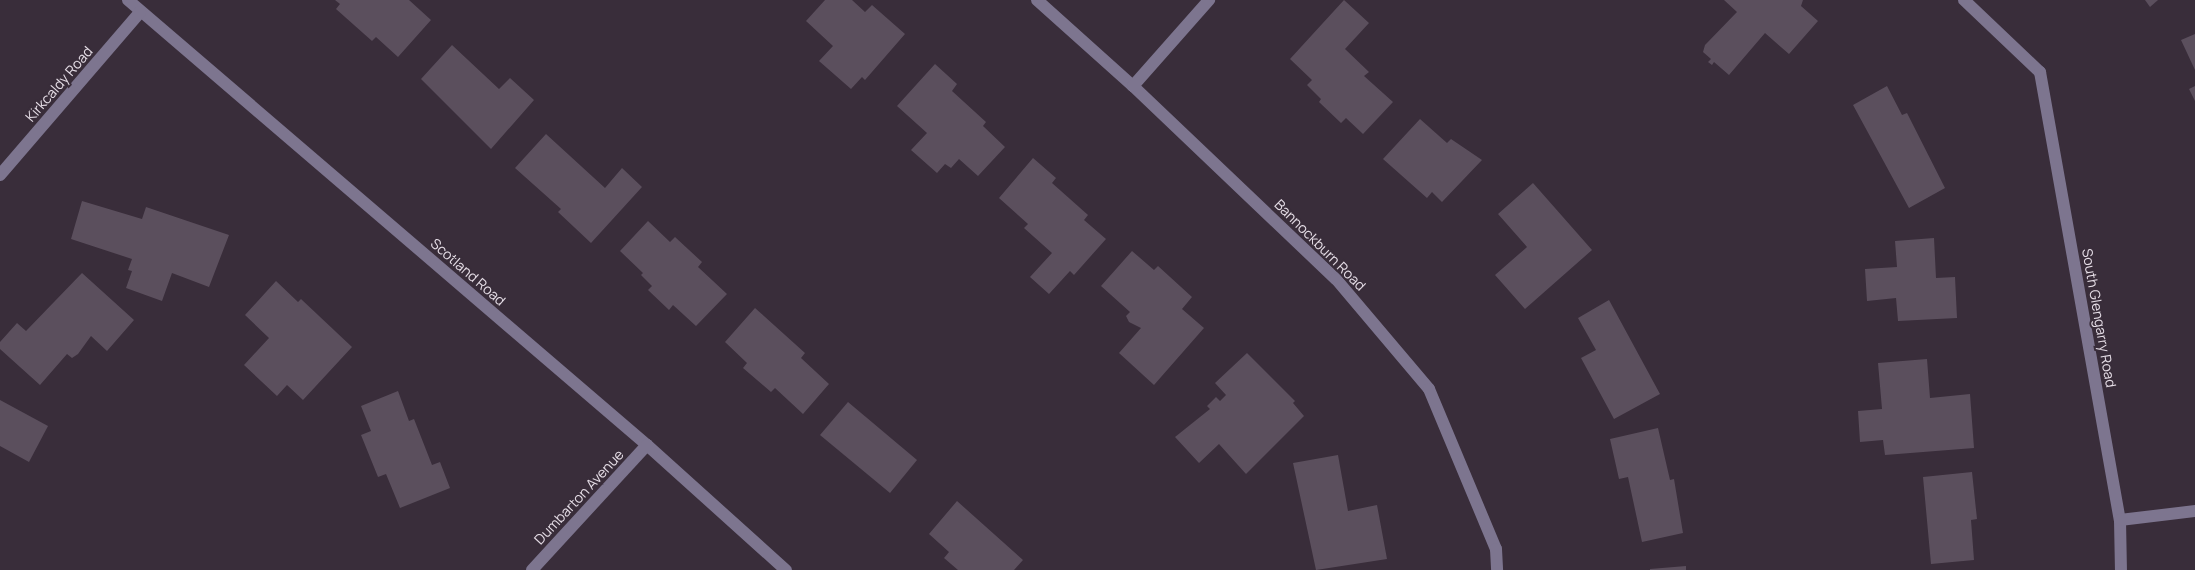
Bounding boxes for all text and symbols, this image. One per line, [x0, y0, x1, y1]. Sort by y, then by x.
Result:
street label: Kirkcaldy Road [22, 43, 96, 125]
street label: Bannockburn Road [1271, 196, 1369, 294]
street label: Scotland Road [427, 235, 509, 309]
street label: South Glengarry Road [2079, 247, 2119, 389]
street label: Dumbarton Avenue [531, 446, 627, 548]

